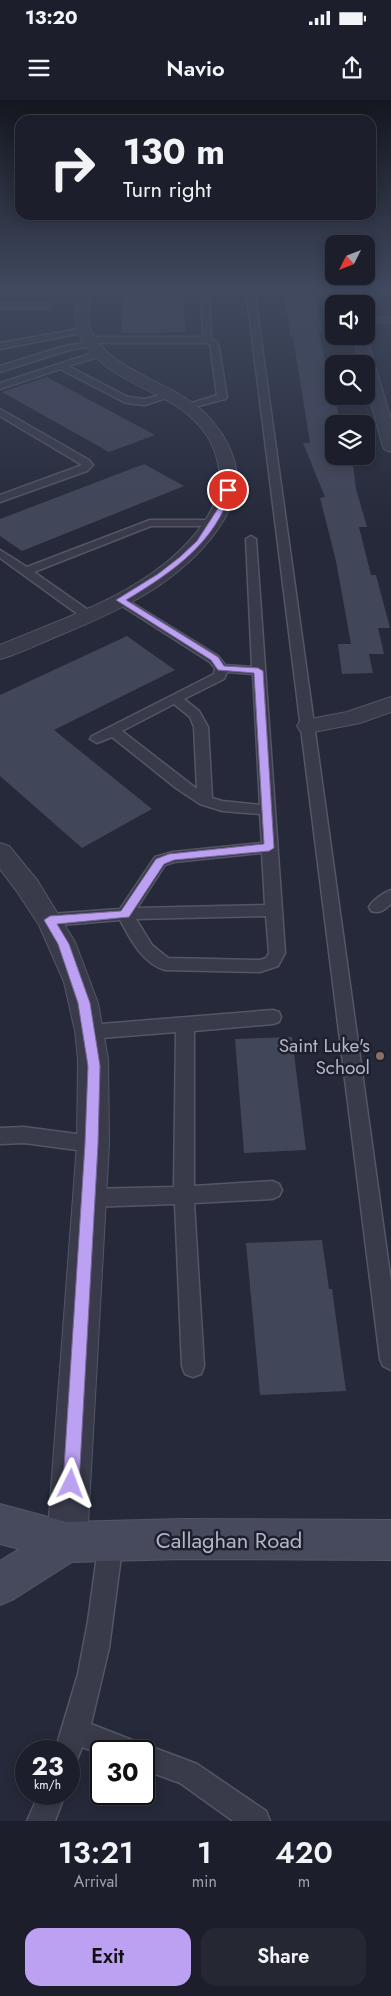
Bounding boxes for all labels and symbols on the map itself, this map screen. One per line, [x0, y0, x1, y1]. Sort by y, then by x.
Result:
north arrow [325, 235, 375, 285]
pin [207, 469, 249, 511]
place label: Saint Luke's School [279, 1032, 370, 1081]
marker: Saint Luke's School [374, 1050, 386, 1062]
position arrow [44, 1457, 96, 1509]
street label: Callaghan Road [156, 1524, 302, 1556]
speed limit sign: 30 [90, 1740, 155, 1805]

